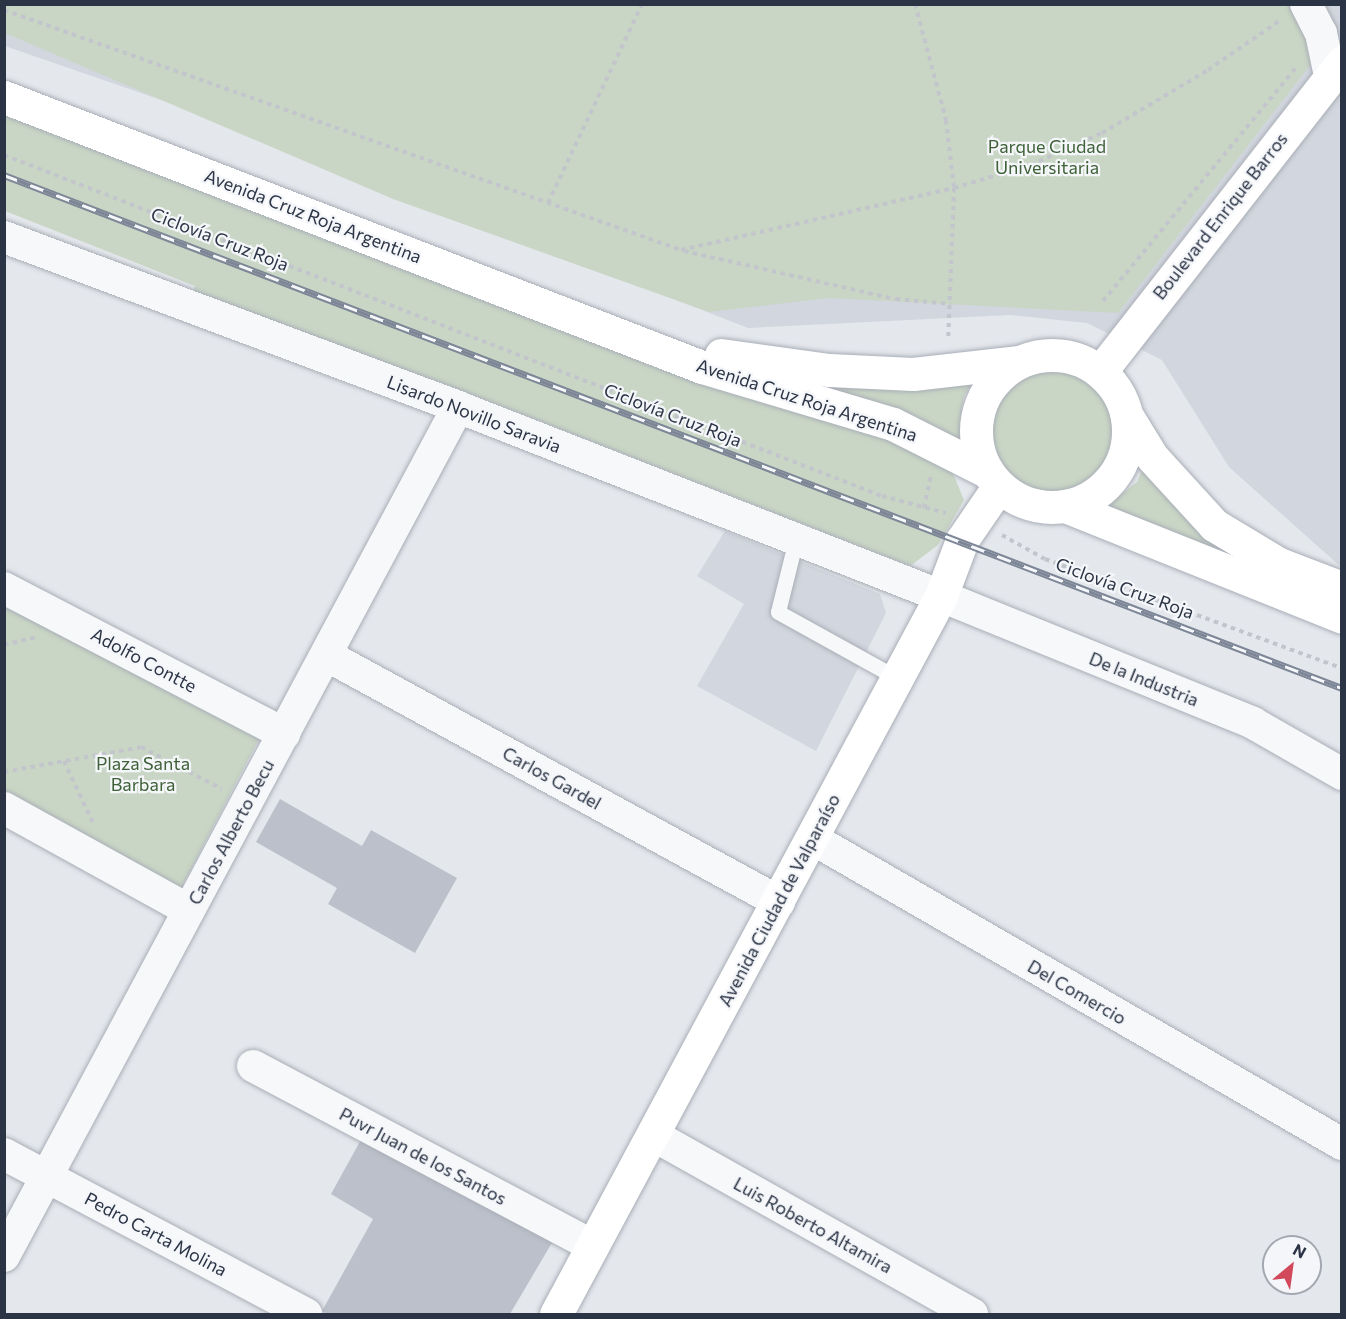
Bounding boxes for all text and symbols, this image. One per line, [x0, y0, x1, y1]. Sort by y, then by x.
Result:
street label: Boulevard Enrique Barros [1148, 128, 1292, 304]
park label: Parque Ciudad Universitaria [988, 136, 1106, 178]
street label: Avenida Cruz Roja Argentina [201, 165, 425, 267]
street label: Ciclovía Cruz Roja [148, 203, 292, 275]
street label: Avenida Cruz Roja Argentina [694, 354, 920, 446]
street label: Lisardo Novillo Saravia [384, 371, 564, 457]
street label: Ciclovía Cruz Roja [601, 379, 745, 451]
street label: Ciclovía Cruz Roja [1053, 553, 1197, 623]
street label: Adolfo Contte [88, 623, 200, 697]
street label: De la Industria [1086, 647, 1202, 711]
street label: Carlos Gardel [499, 742, 605, 814]
park label: Plaza Santa Barbara [96, 753, 190, 795]
street label: Carlos Alberto Becu [184, 756, 278, 908]
street label: Avenida Ciudad de Valparaíso [714, 790, 844, 1010]
street label: Del Comercio [1024, 955, 1130, 1029]
street label: Puvr Juan de los Santos [336, 1103, 510, 1209]
street label: Luis Roberto Altamira [730, 1172, 896, 1278]
street label: Pedro Carta Molina [81, 1187, 231, 1281]
north arrow [1262, 1235, 1322, 1295]
text: N [1290, 1239, 1310, 1262]

